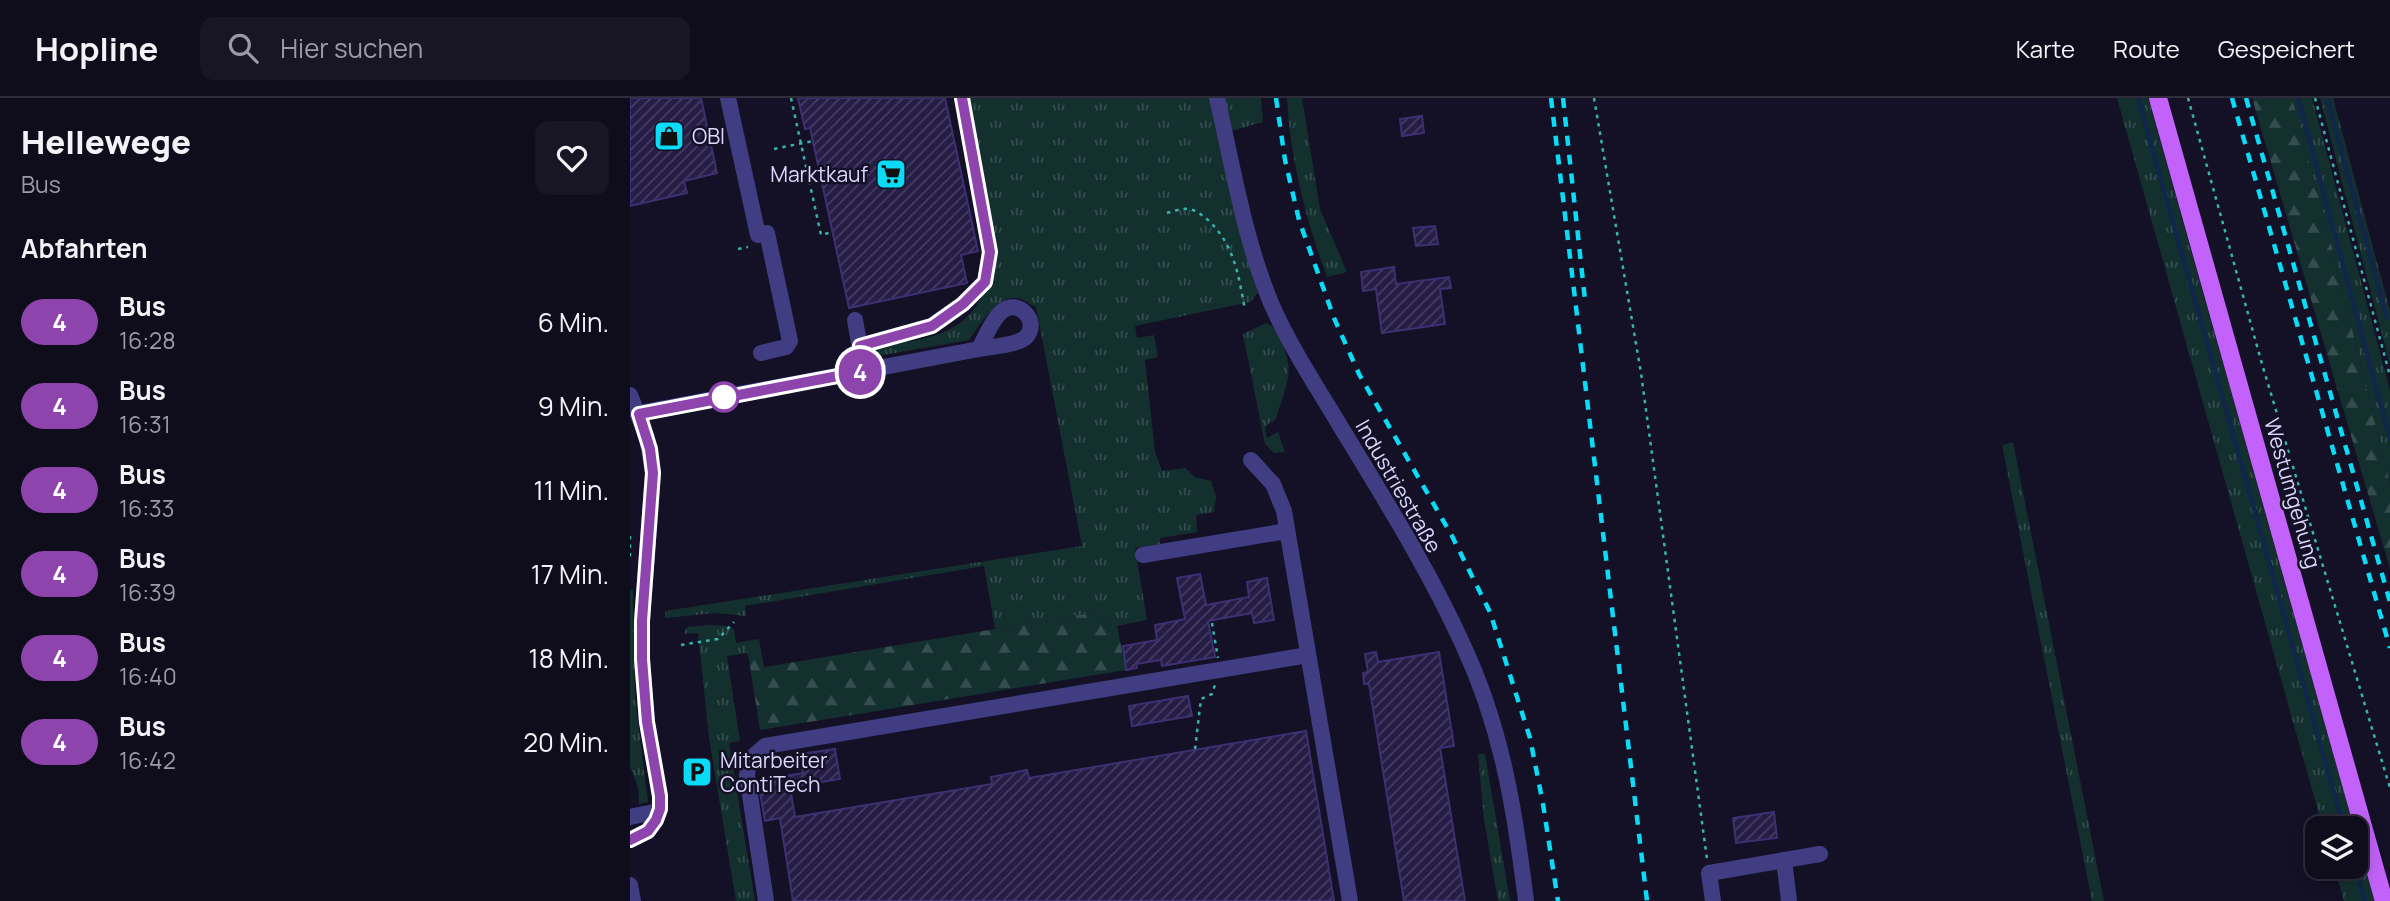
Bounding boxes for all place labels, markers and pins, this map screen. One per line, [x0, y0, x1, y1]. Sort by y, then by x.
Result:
shop icon: OBI [652, 119, 686, 153]
place label: OBI [692, 122, 725, 150]
supermarket icon: Marktkauf [874, 157, 908, 191]
place label: Marktkauf [770, 160, 869, 188]
unlabelled marker [709, 382, 739, 412]
place label: Mitarbeiter ContiTech [720, 746, 828, 798]
parking icon: Mitarbeiter ContiTech [680, 755, 714, 789]

